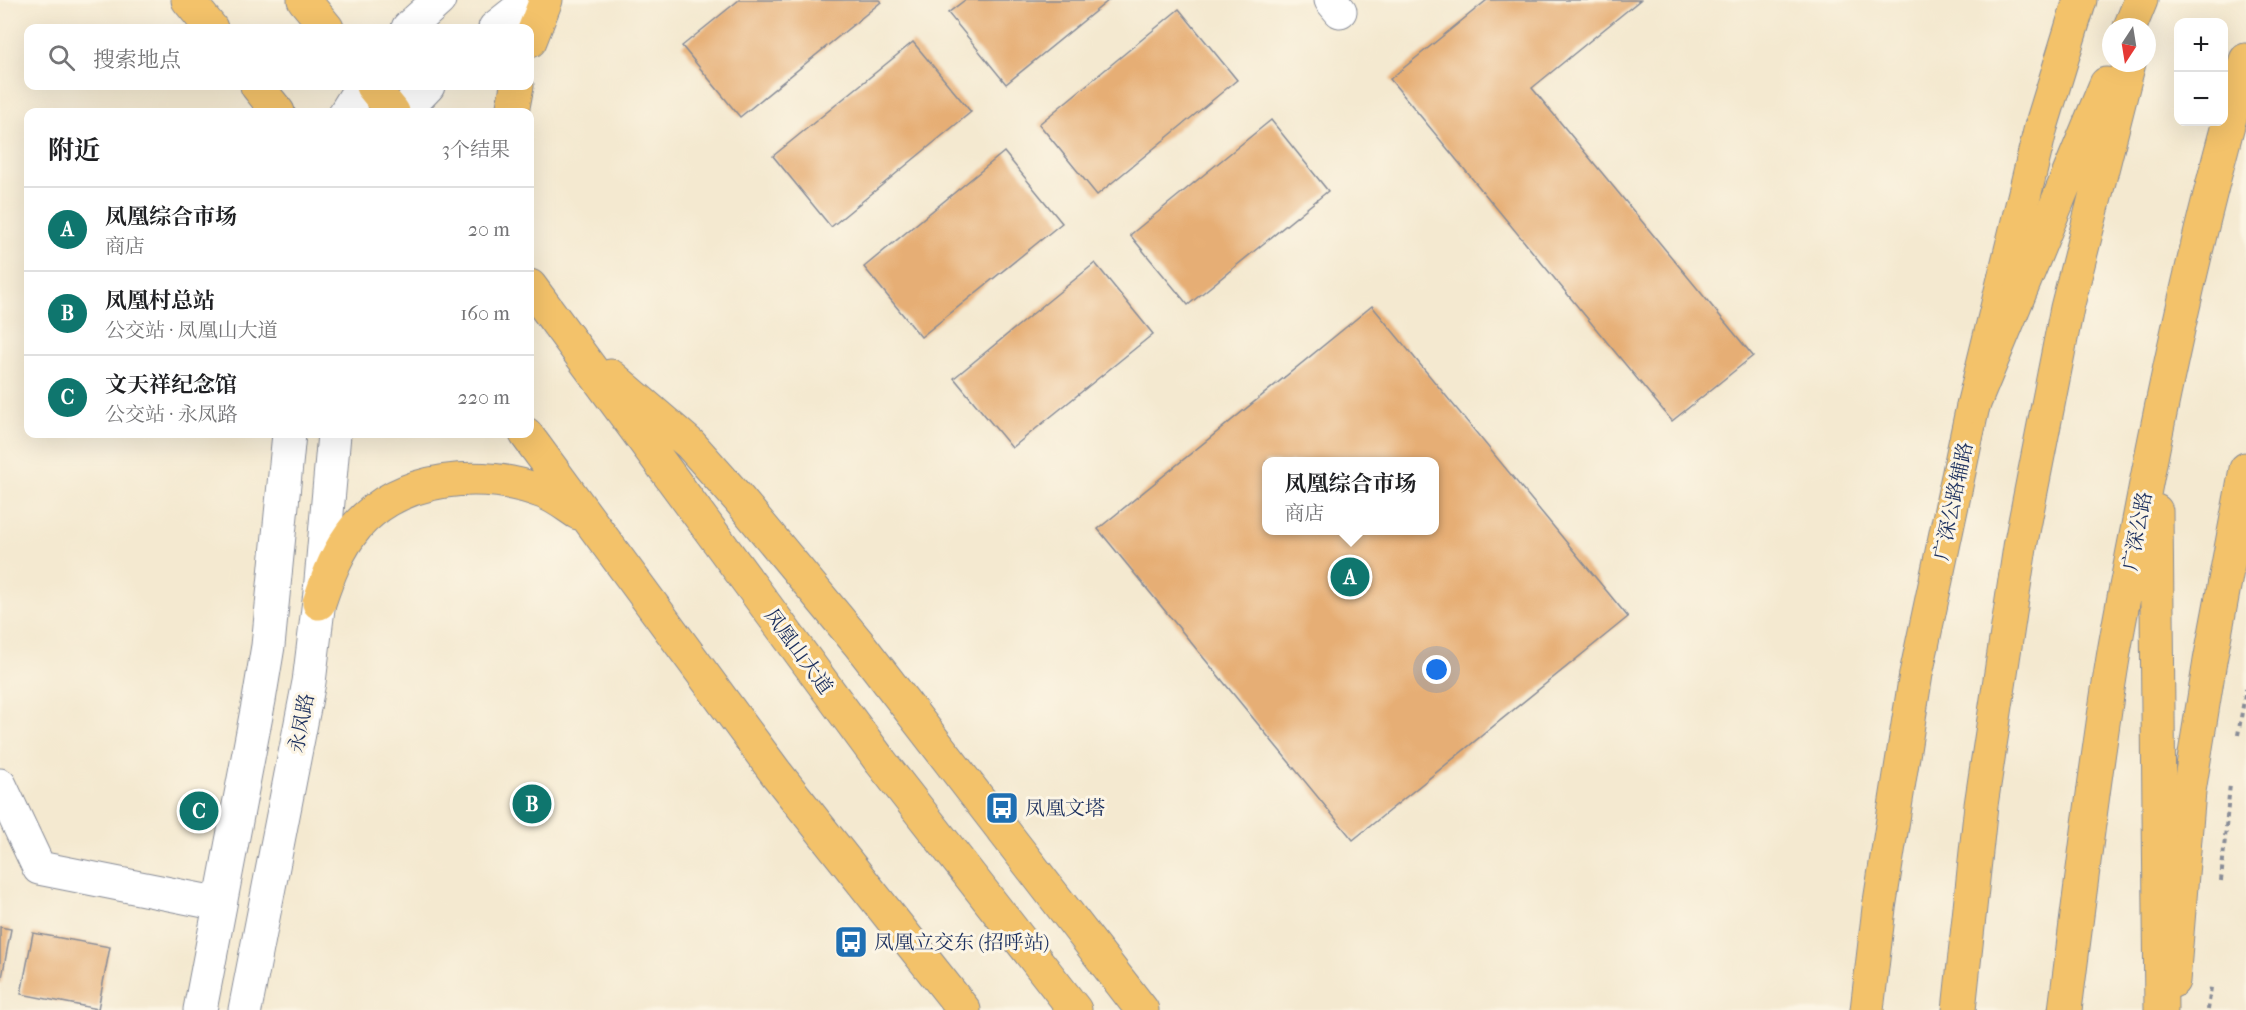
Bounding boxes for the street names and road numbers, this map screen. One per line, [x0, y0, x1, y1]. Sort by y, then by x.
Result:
street label: 广深公路辅路 [1930, 440, 1977, 562]
street label: 广深公路 [2119, 490, 2156, 573]
street label: 凤凰山大道 [760, 604, 837, 699]
street label: 永凤路 [284, 691, 319, 755]

